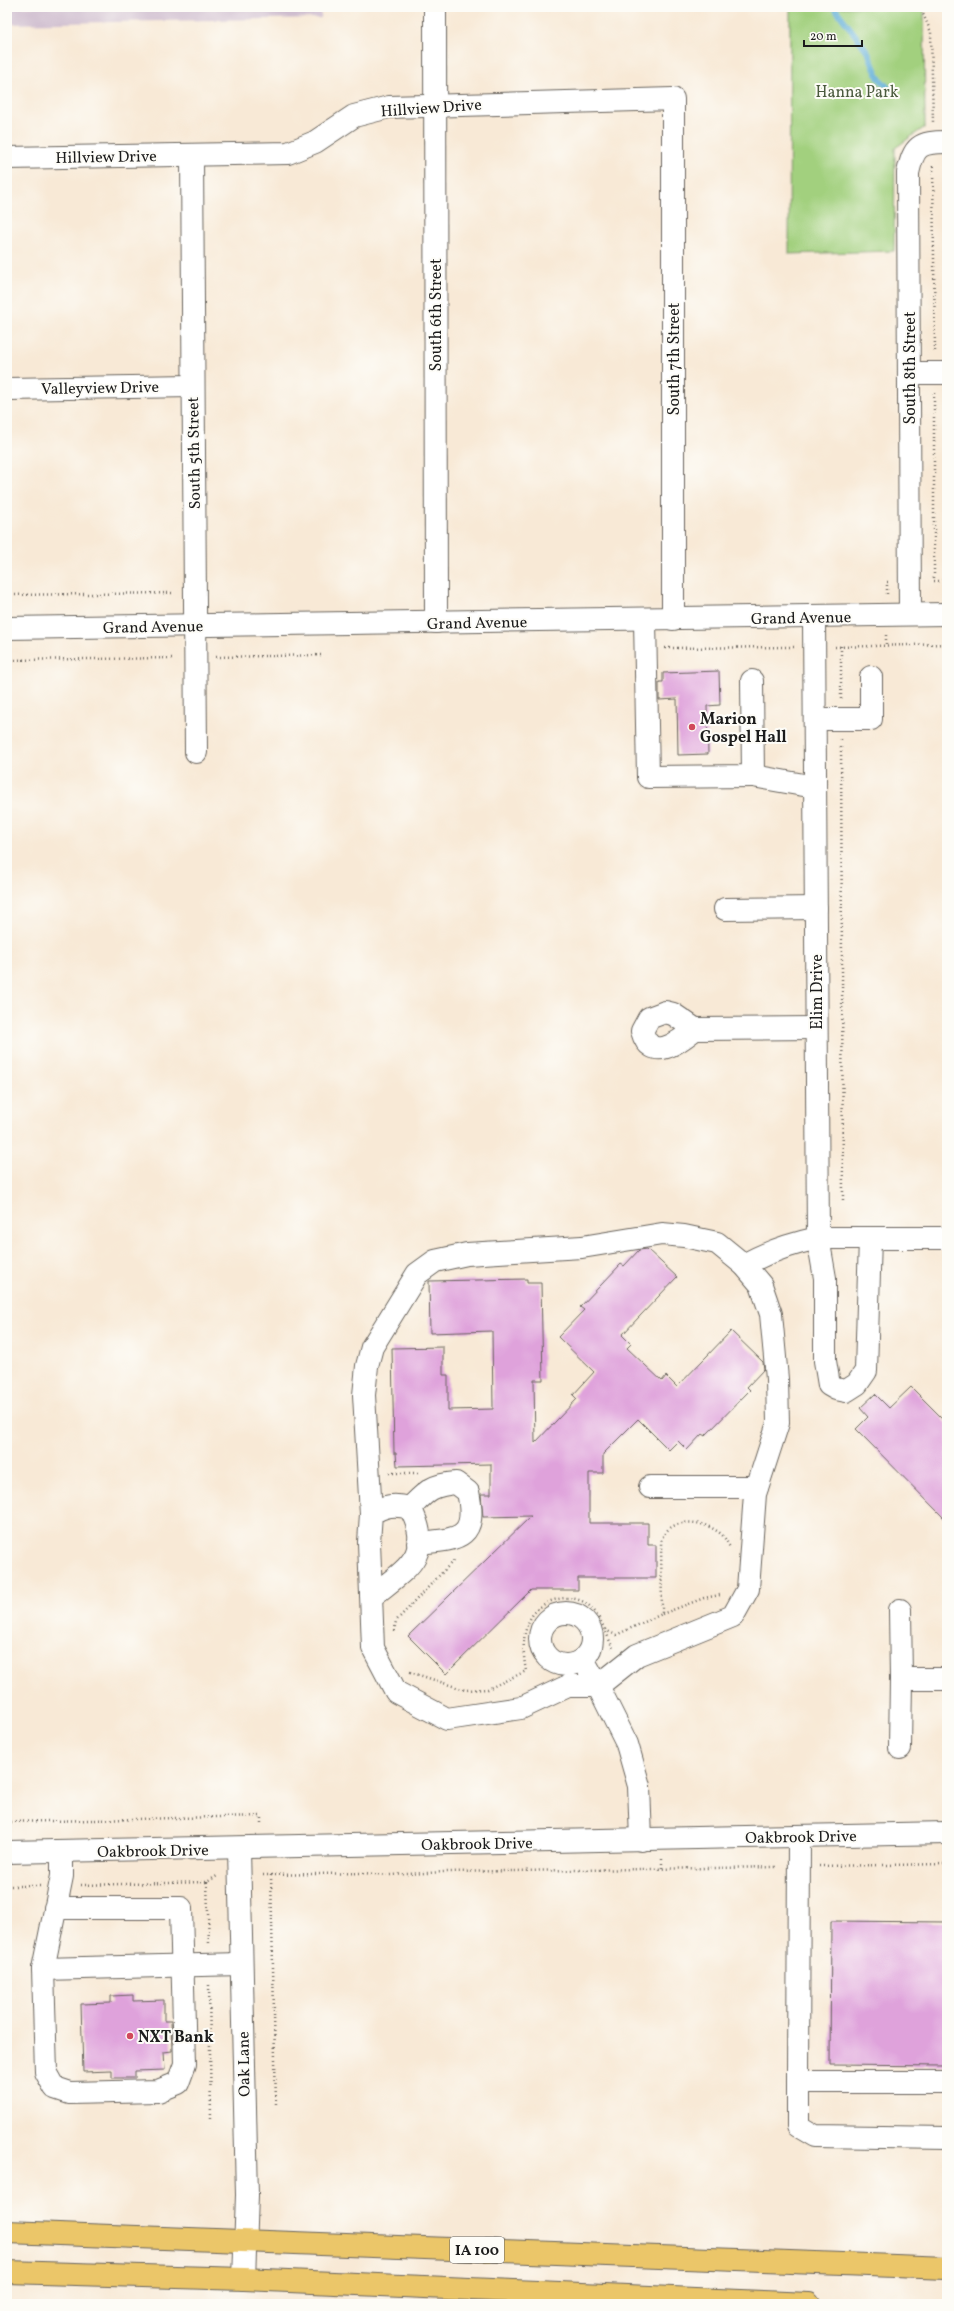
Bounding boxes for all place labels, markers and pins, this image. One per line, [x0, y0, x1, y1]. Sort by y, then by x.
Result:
place label: Marion Gospel Hall [700, 709, 787, 749]
marker: Marion Gospel Hall [687, 722, 697, 732]
place label: NXT Bank [138, 2027, 214, 2049]
marker: NXT Bank [125, 2031, 135, 2041]

